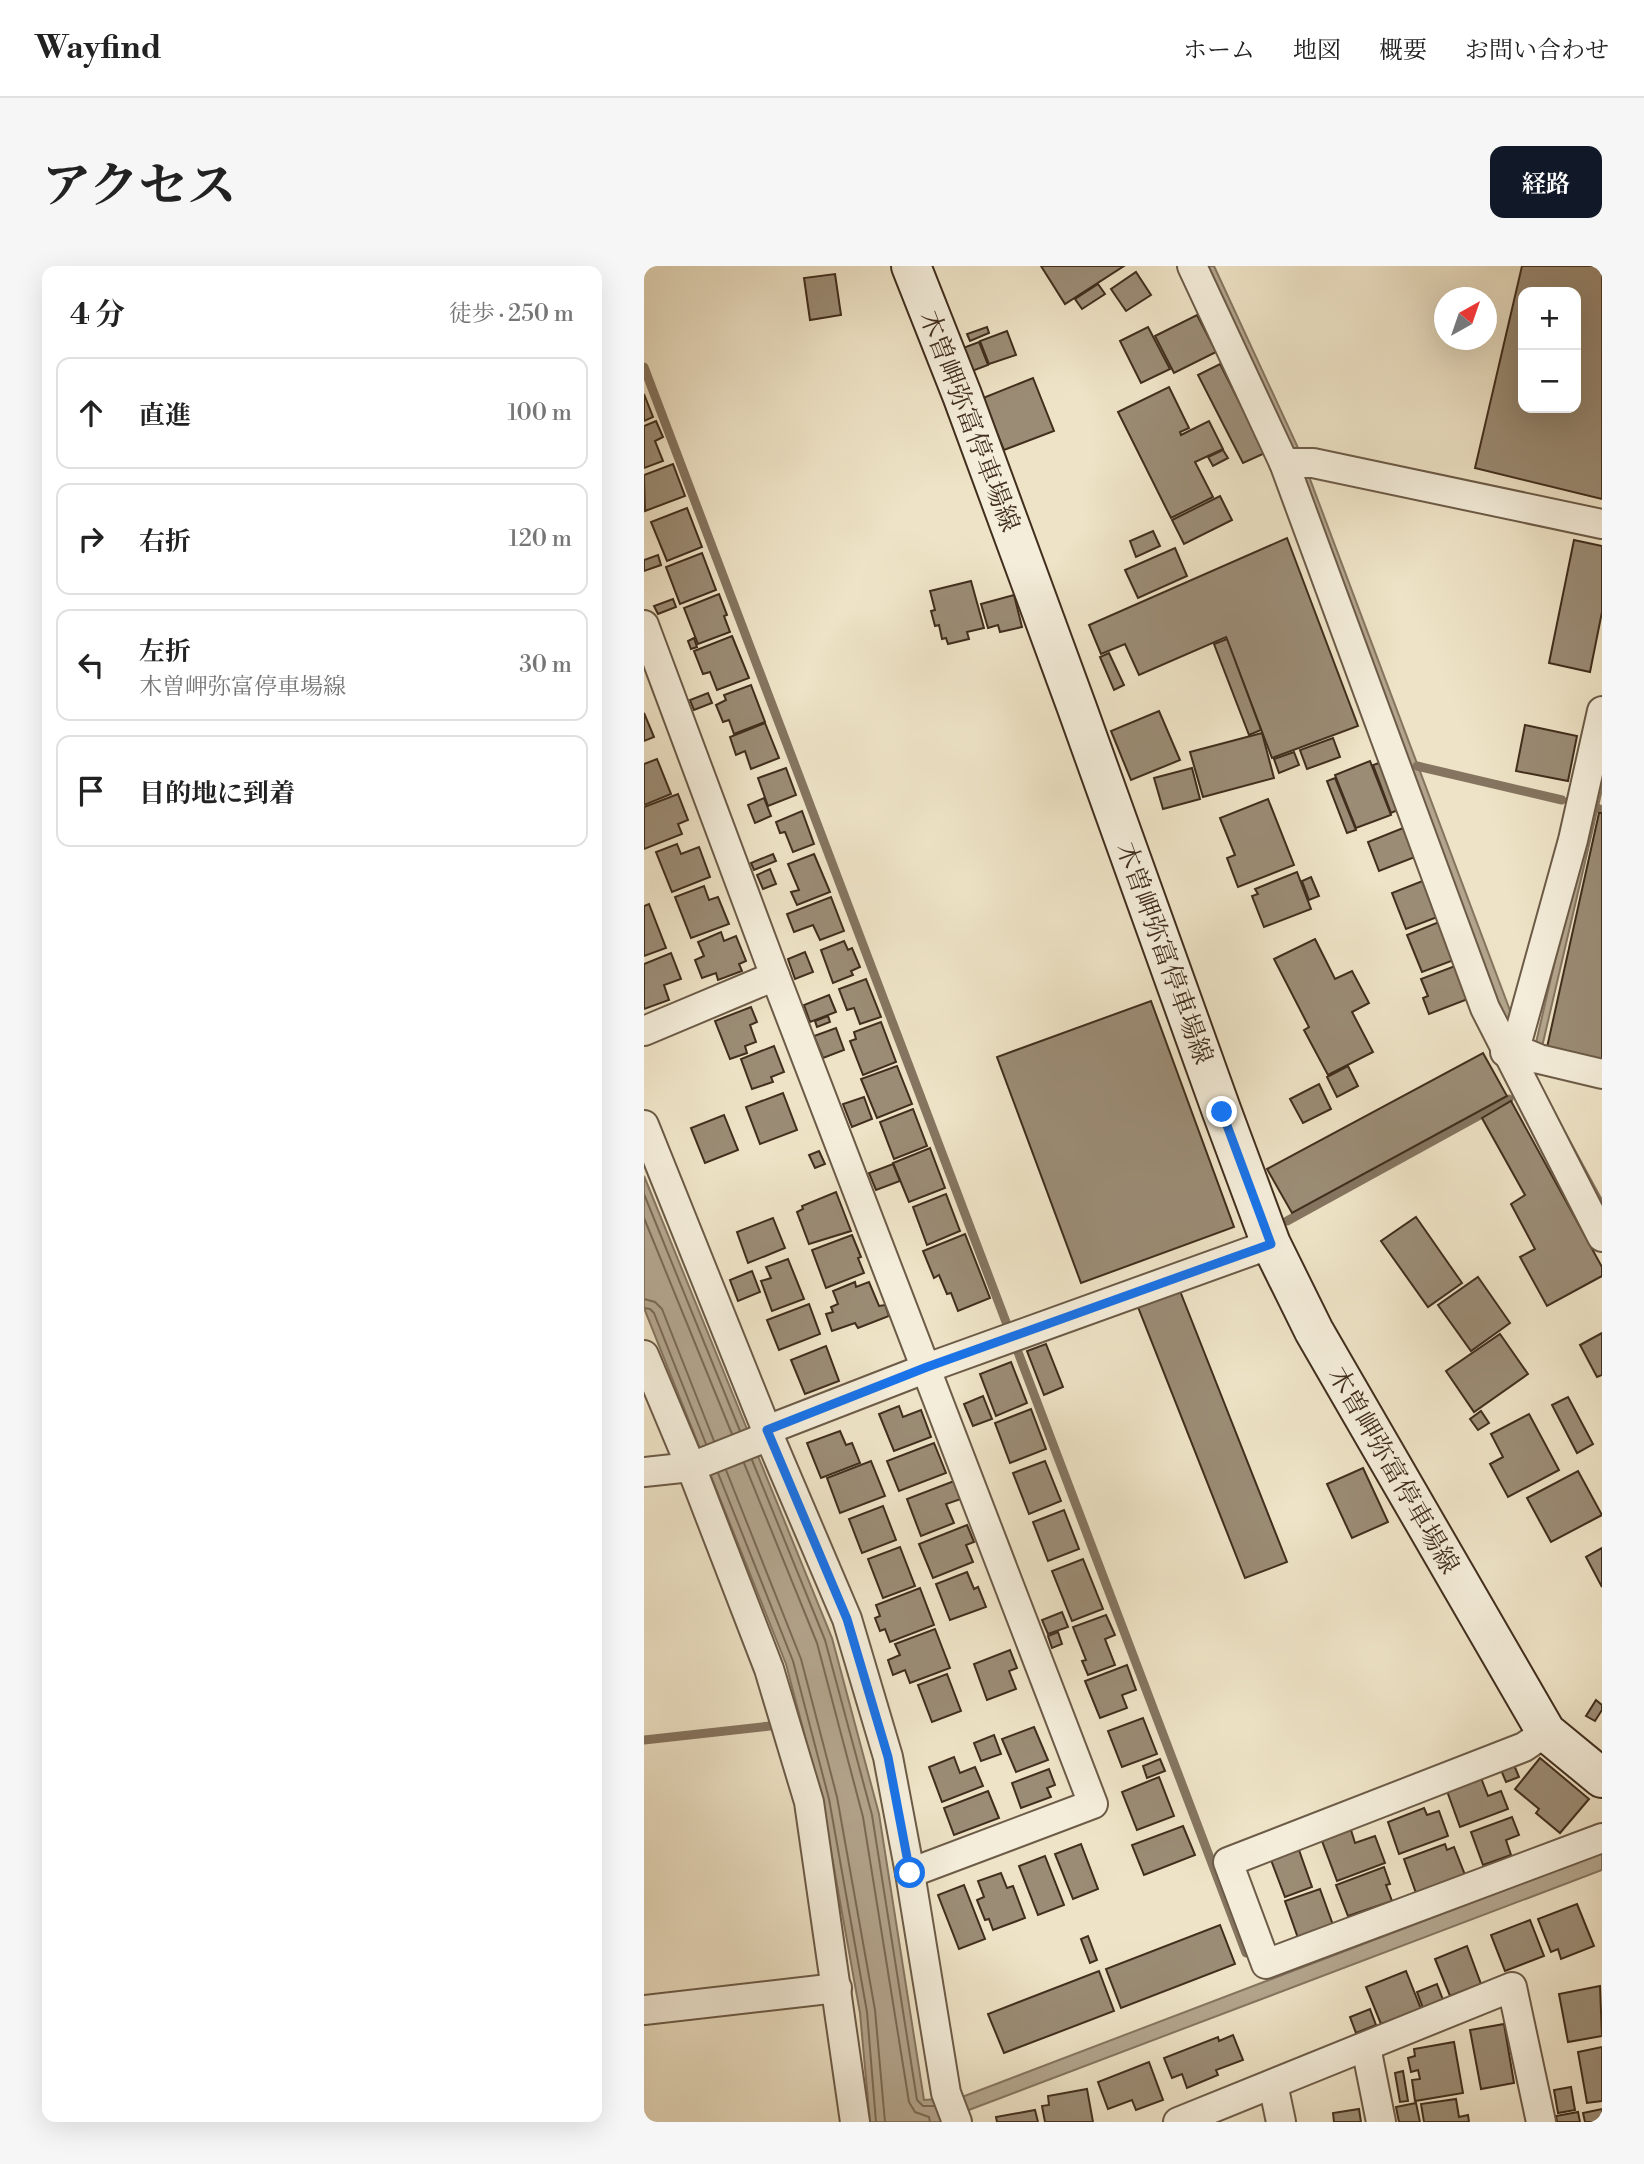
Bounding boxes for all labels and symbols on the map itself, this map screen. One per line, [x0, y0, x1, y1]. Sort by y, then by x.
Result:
north arrow [1434, 287, 1497, 350]
street label: 木曽岬弥富停車場線 [912, 306, 1026, 536]
street label: 木曽岬弥富停車場線 [1109, 838, 1219, 1069]
route end [1206, 1096, 1237, 1127]
street label: 木曽岬弥富停車場線 [1321, 1361, 1465, 1580]
route start [894, 1857, 925, 1888]

